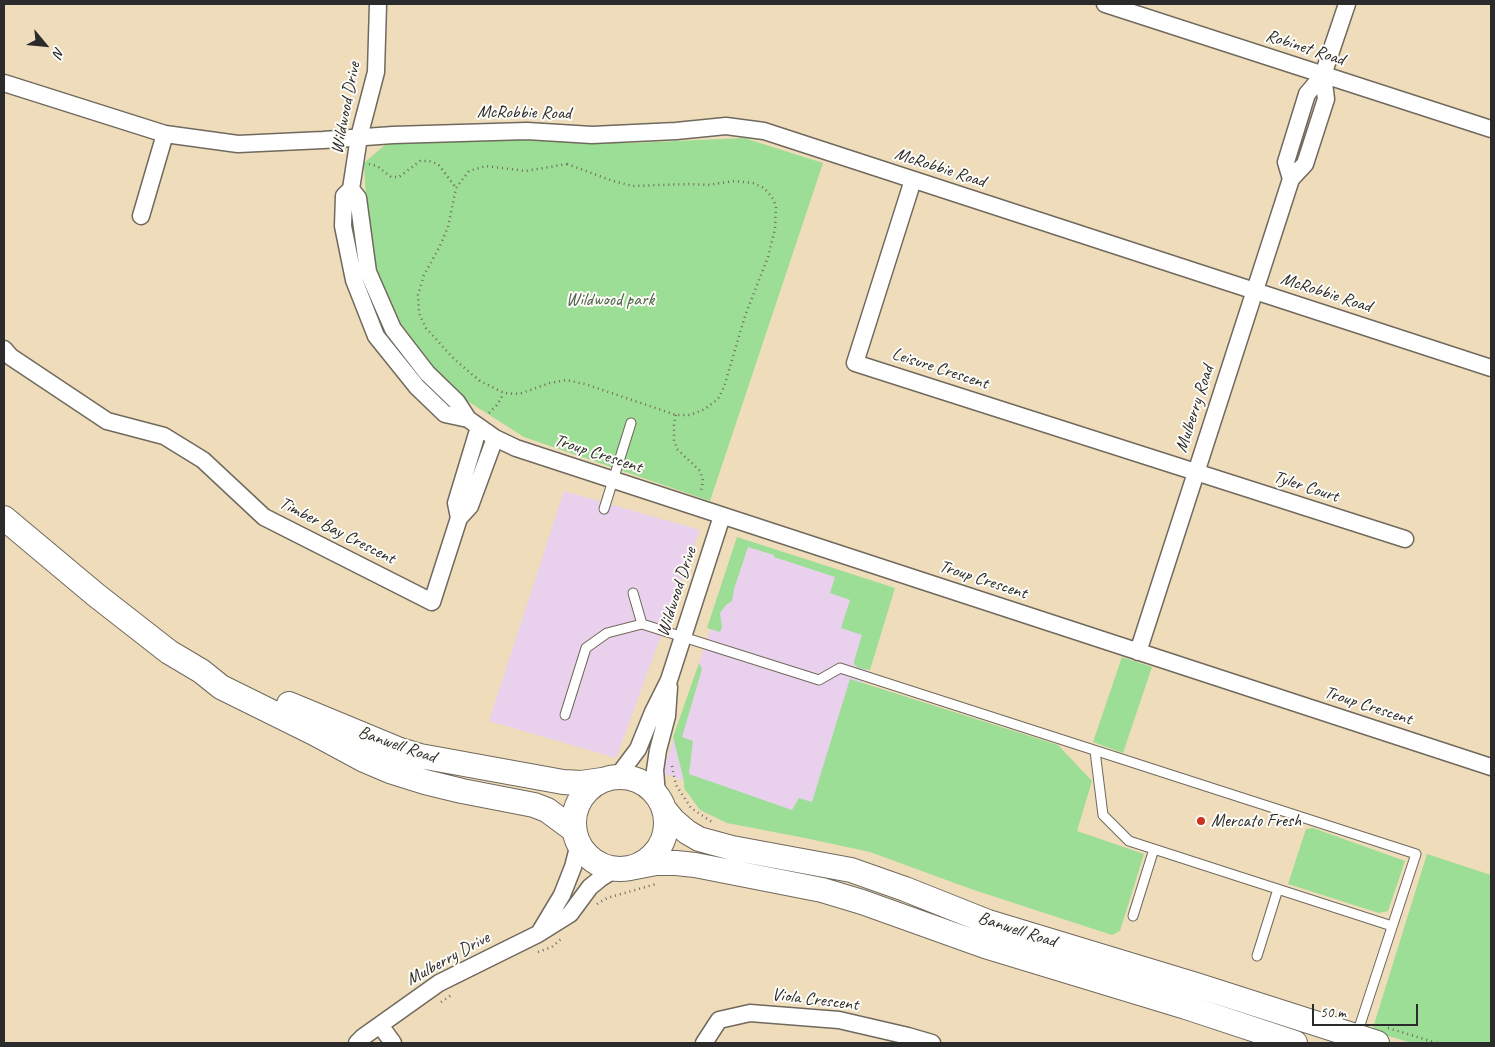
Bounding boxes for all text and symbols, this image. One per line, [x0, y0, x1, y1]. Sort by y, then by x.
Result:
north arrow [20, 20, 70, 70]
street label: Robinet Road [1263, 25, 1347, 71]
text: N [49, 44, 68, 60]
street label: Wildwood Drive [327, 60, 365, 156]
street label: McRobbie Road [477, 101, 571, 125]
street label: McRobbie Road [892, 143, 988, 193]
street label: McRobbie Road [1278, 268, 1374, 318]
park label: Wildwood park [566, 289, 654, 311]
street label: Leisure Crescent [889, 343, 991, 395]
street label: Mulberry Road [1171, 363, 1219, 455]
street label: Troup Crescent [551, 430, 645, 478]
street label: Tyler Court [1271, 466, 1341, 508]
street label: Timber Bay Crescent [275, 493, 399, 569]
street label: Wildwood Drive [652, 545, 702, 639]
street label: Troup Crescent [936, 556, 1030, 604]
street label: Troup Crescent [1321, 682, 1415, 730]
street label: Banwell Road [355, 722, 439, 768]
place label: Mercato Fresh [1211, 810, 1301, 832]
marker: Mercato Fresh [1195, 815, 1207, 827]
street label: Banwell Road [975, 907, 1059, 953]
street label: Mulberry Drive [402, 927, 494, 991]
street label: Viola Crescent [771, 984, 859, 1016]
scale bar [1315, 994, 1421, 1026]
text: 50 m [1320, 1003, 1346, 1022]

